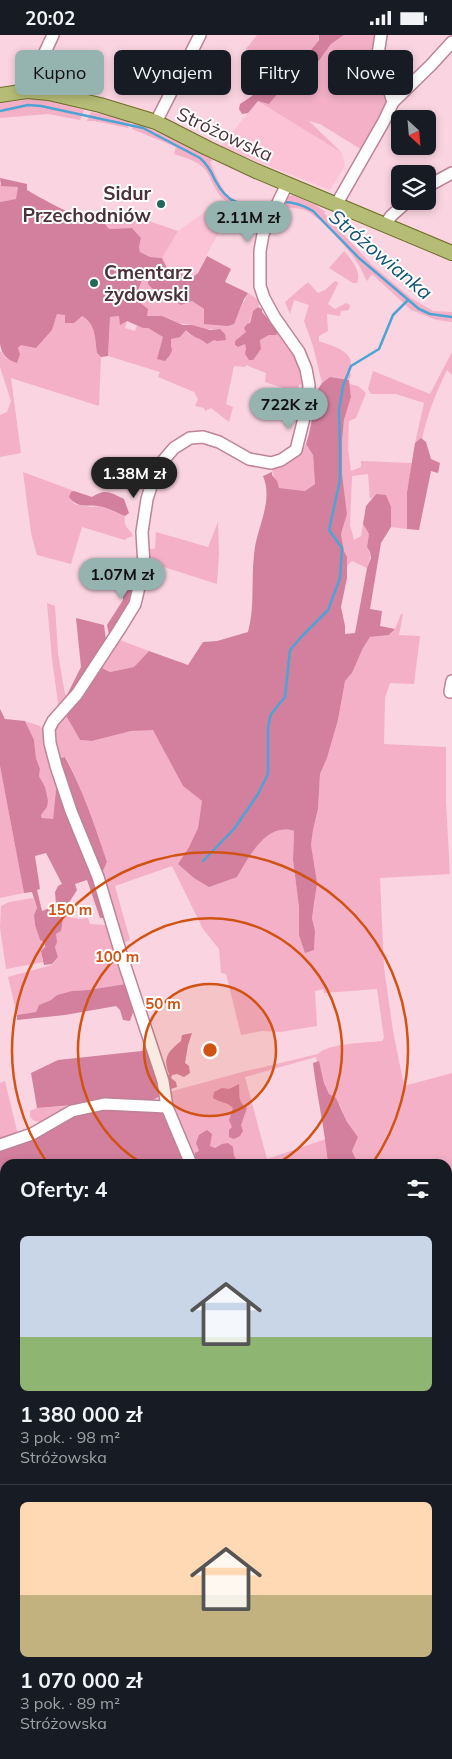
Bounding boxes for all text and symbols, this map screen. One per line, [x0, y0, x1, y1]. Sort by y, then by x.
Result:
text: 20:02 [25, 6, 75, 30]
chip: Kupno [15, 50, 104, 95]
chip: Wynajem [114, 50, 231, 95]
chip: Filtry [241, 50, 318, 95]
chip: Nowe [328, 50, 413, 95]
street label: Stróżowska [173, 101, 277, 167]
north arrow [391, 110, 436, 155]
map controls [391, 110, 436, 210]
button: layers [391, 165, 436, 210]
place label: Sidur Przechodniów [22, 181, 152, 227]
marker: Sidur Przechodniów [155, 198, 167, 210]
pin: 2.11M zł [196, 201, 300, 243]
water label: Stróżowianka [324, 203, 438, 305]
text: 2.11M zł [216, 207, 280, 227]
place label: Cmentarz żydowski [104, 260, 193, 306]
marker: Cmentarz żydowski [88, 277, 100, 289]
pin: 722K zł [243, 387, 335, 430]
text: 722K zł [261, 394, 317, 414]
pin: 1.38M zł [82, 457, 186, 499]
text: 1.38M zł [102, 463, 166, 483]
pin: 1.07M zł [70, 557, 174, 600]
text: 1.07M zł [90, 564, 154, 584]
text: 150 m [48, 900, 92, 919]
text: 100 m [95, 947, 139, 966]
text: 50 m [145, 994, 181, 1013]
centre of rings [201, 1041, 219, 1059]
icon: filters [404, 1175, 432, 1203]
text: Oferty: 4 [20, 1176, 107, 1202]
icon: home [181, 1269, 271, 1359]
text: 1 380 000 zł [20, 1401, 142, 1427]
text: 3 pok. · 98 m² [20, 1427, 120, 1447]
text: Stróżowska [20, 1447, 107, 1467]
icon: home [181, 1534, 271, 1624]
text: 1 070 000 zł [20, 1667, 142, 1693]
text: 3 pok. · 89 m² [20, 1693, 120, 1713]
text: Stróżowska [20, 1713, 107, 1733]

